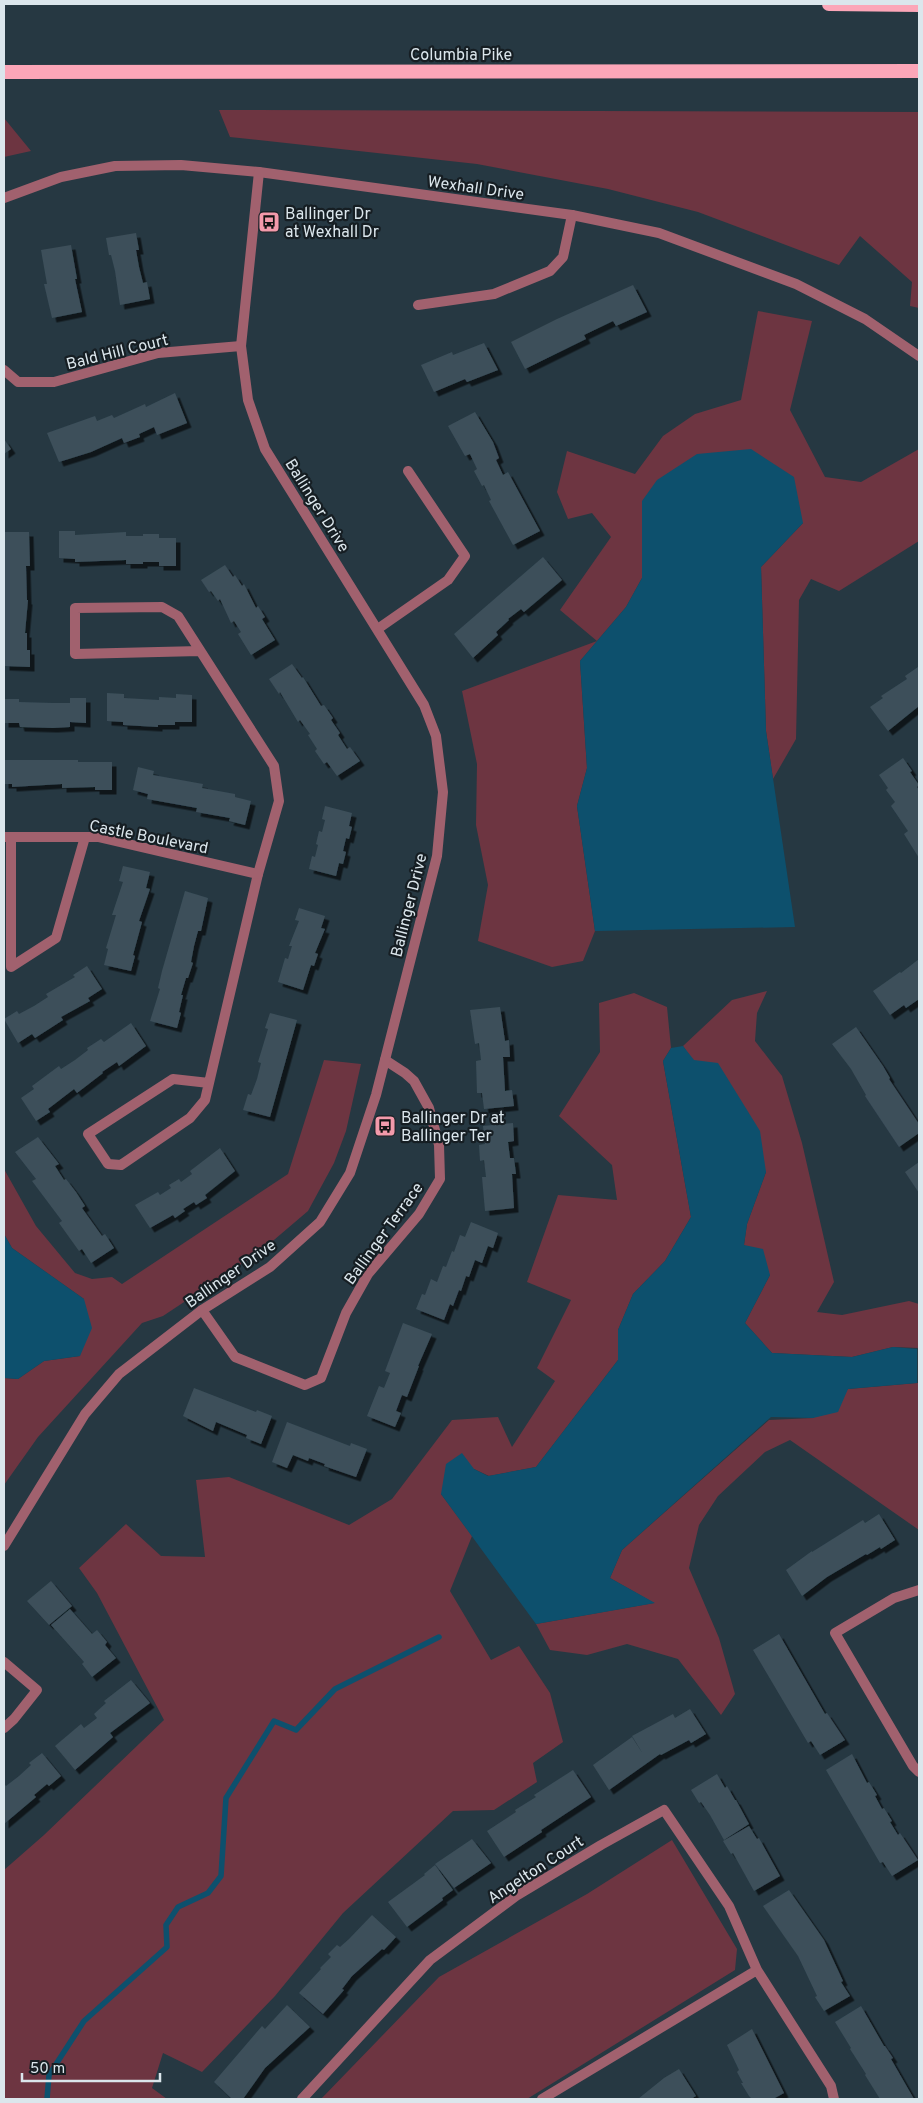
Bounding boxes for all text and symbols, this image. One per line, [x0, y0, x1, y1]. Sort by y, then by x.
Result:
street label: Columbia Pike [410, 46, 512, 66]
street label: Wexhall Drive [426, 172, 525, 206]
place label: Ballinger Dr at Wexhall Dr [285, 205, 379, 243]
bus stop icon: Ballinger Dr at Wexhall Dr [257, 210, 281, 234]
street label: Bald Hill Court [64, 331, 171, 375]
street label: Ballinger Drive [280, 456, 353, 556]
street label: Castle Boulevard [87, 817, 210, 859]
street label: Ballinger Drive [387, 851, 433, 959]
place label: Ballinger Dr at Ballinger Ter [401, 1109, 505, 1147]
bus stop icon: Ballinger Dr at Ballinger Ter [373, 1114, 397, 1138]
street label: Ballinger Terrace [341, 1179, 429, 1289]
street label: Ballinger Drive [182, 1236, 280, 1313]
street label: Angelton Court [484, 1832, 588, 1909]
scale bar [22, 2050, 160, 2082]
text: 50 m [30, 2060, 65, 2079]

